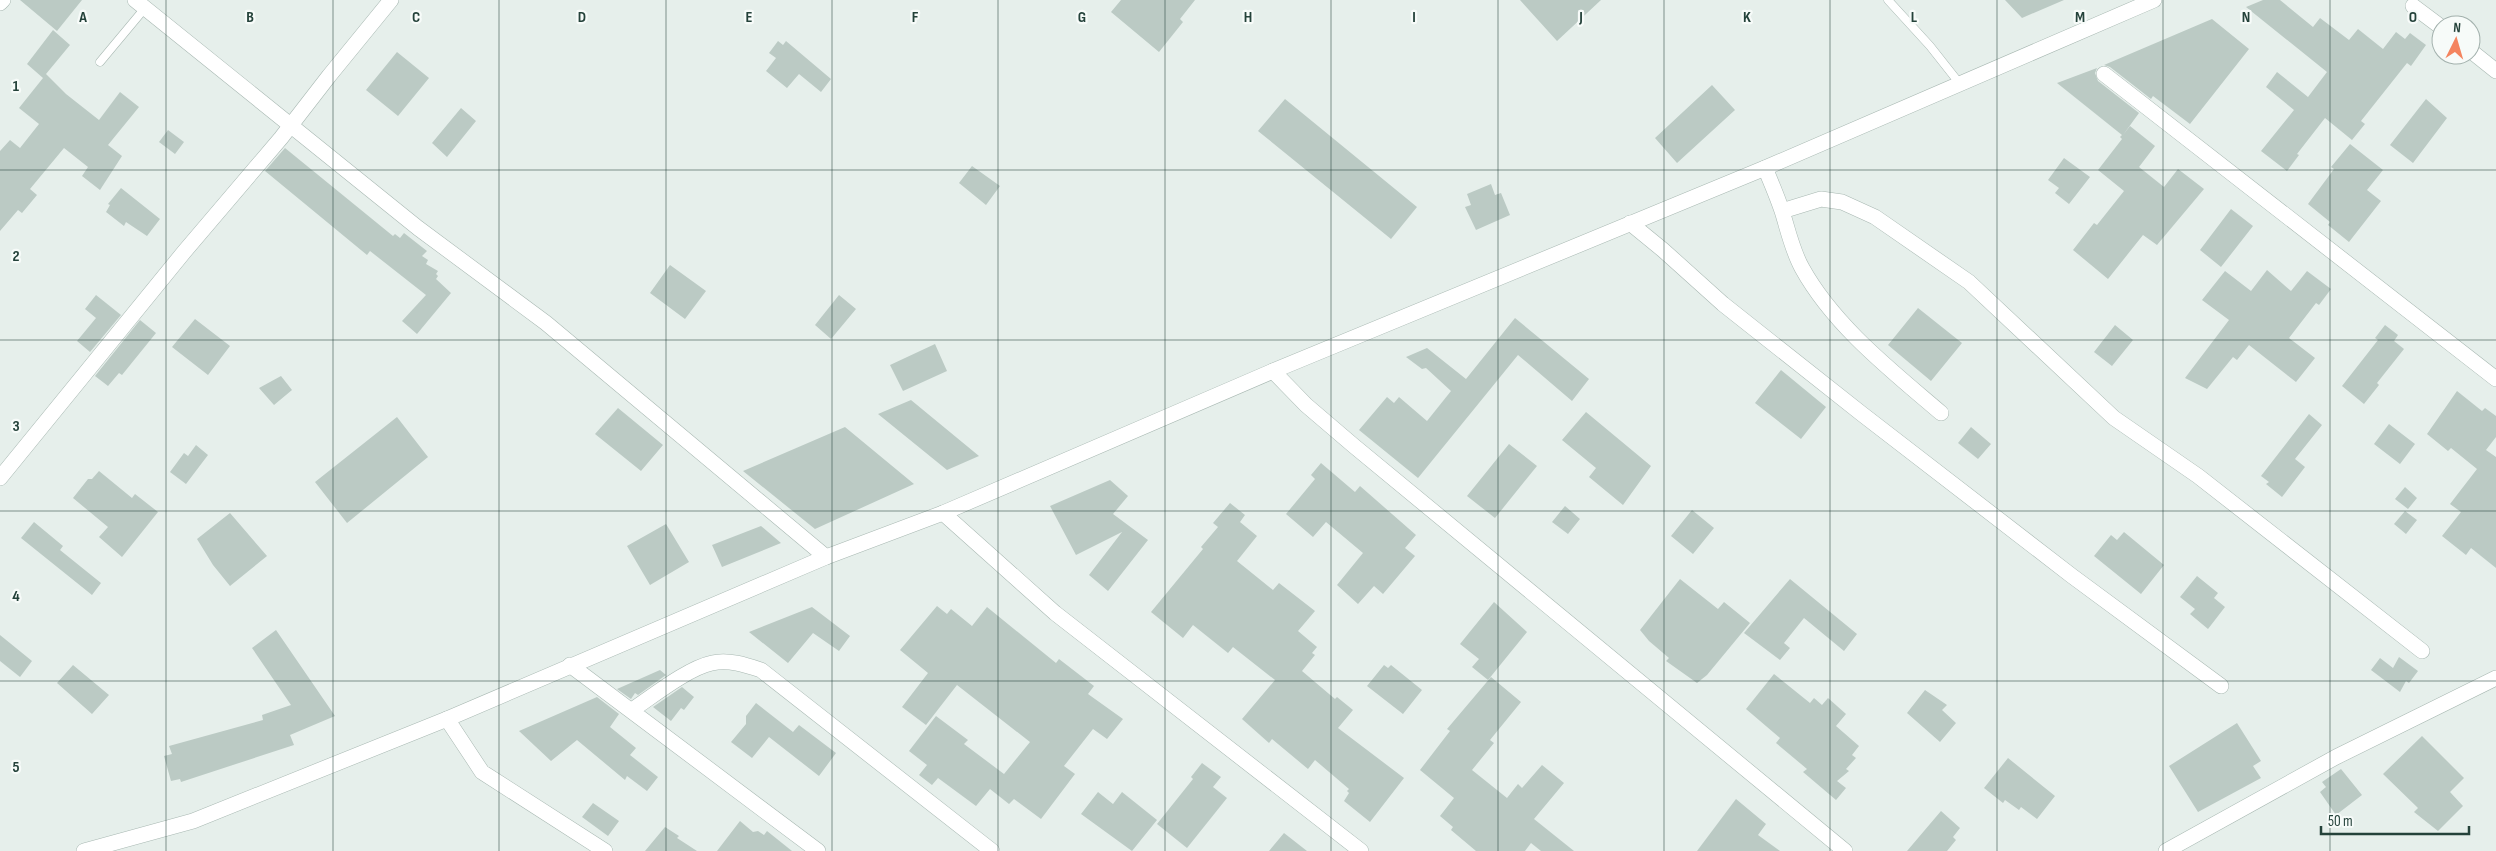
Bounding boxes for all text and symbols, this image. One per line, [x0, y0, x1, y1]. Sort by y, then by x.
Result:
text: A [78, 8, 87, 27]
text: B [246, 8, 254, 27]
text: C [412, 8, 420, 27]
text: D [578, 8, 586, 27]
text: E [746, 8, 753, 27]
text: F [912, 8, 919, 27]
text: G [1078, 8, 1086, 27]
text: H [1244, 8, 1252, 27]
text: I [1412, 8, 1416, 27]
text: J [1578, 8, 1583, 27]
text: K [1743, 8, 1751, 27]
text: L [1911, 8, 1918, 27]
text: M [2075, 8, 2085, 27]
text: N [2242, 8, 2250, 27]
text: O [2409, 8, 2417, 27]
north arrow [2431, 15, 2481, 65]
text: N [2453, 19, 2462, 36]
text: 1 [13, 77, 20, 96]
text: 2 [12, 247, 20, 266]
text: 3 [12, 417, 20, 436]
text: 4 [12, 587, 20, 606]
text: 5 [12, 758, 20, 777]
scale bar [2321, 804, 2468, 836]
text: 50 m [2328, 812, 2353, 831]

